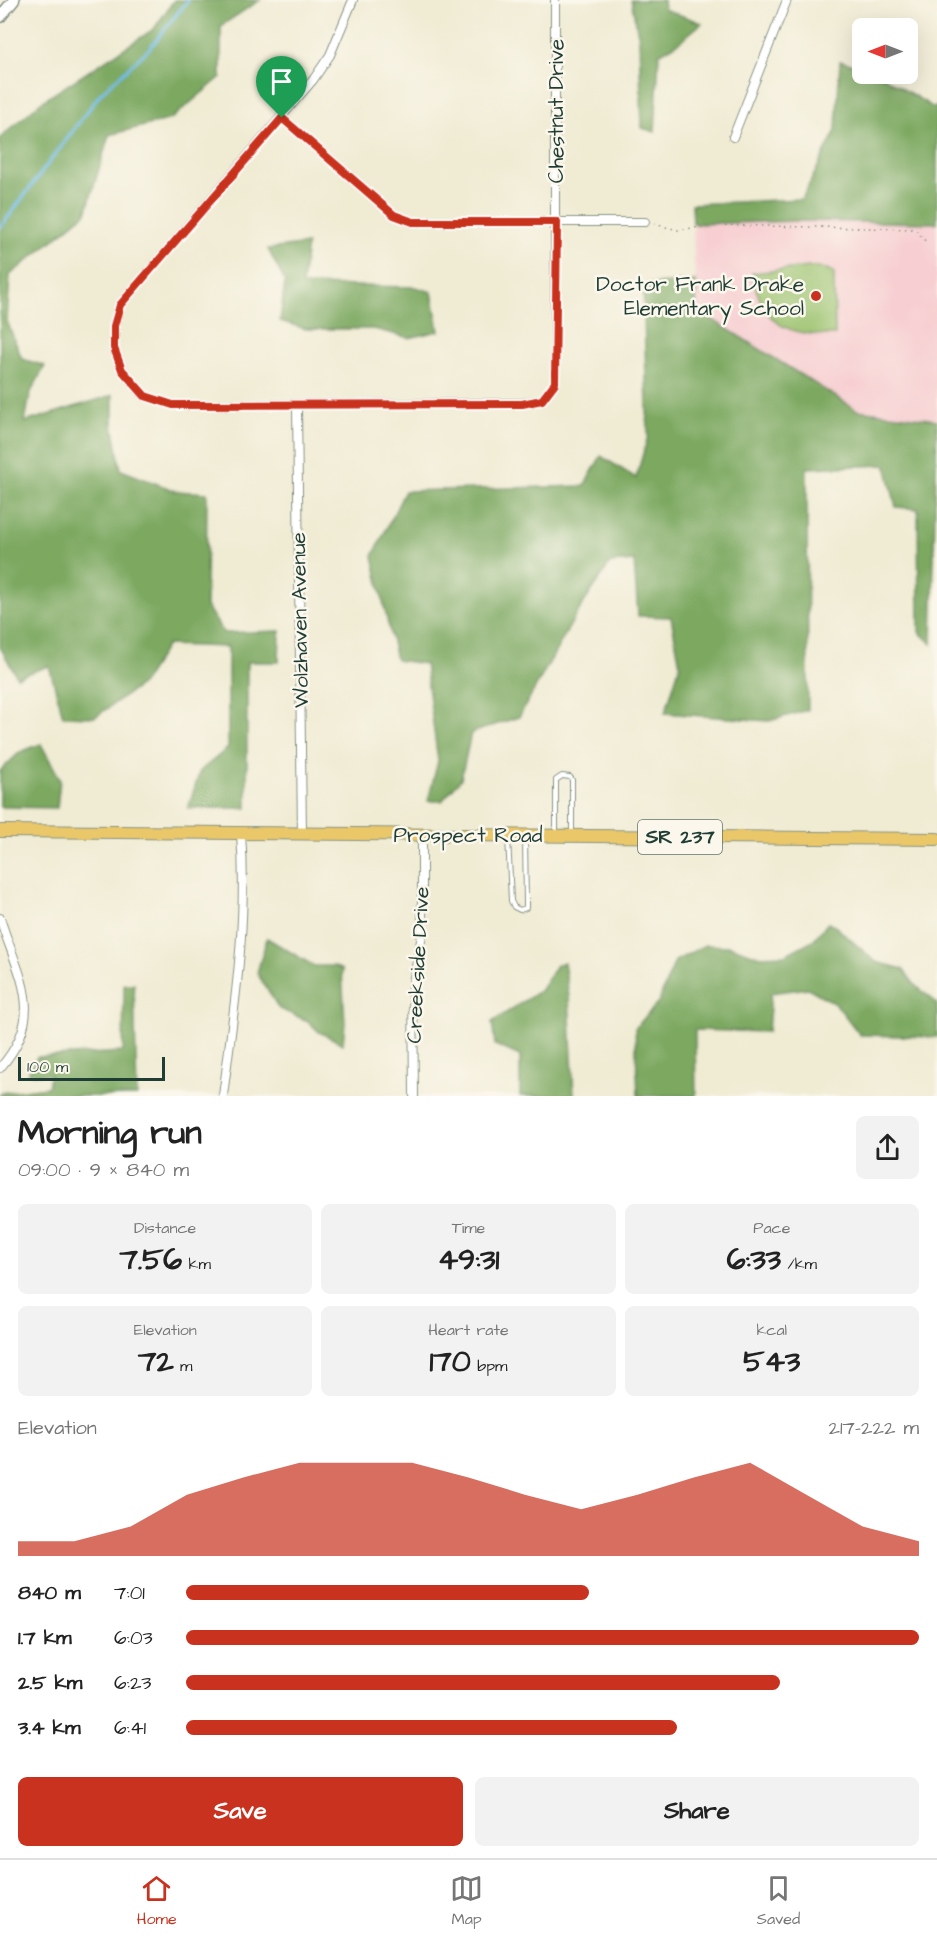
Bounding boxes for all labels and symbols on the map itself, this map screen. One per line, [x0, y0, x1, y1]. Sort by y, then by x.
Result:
north arrow [852, 18, 918, 84]
street label: Chestnut Drive [542, 39, 571, 183]
pin [256, 56, 307, 118]
place label: Doctor Frank Drake Elementary School [596, 270, 804, 325]
marker: Doctor Frank Drake Elementary School [809, 289, 823, 303]
street label: Wolzhaven Avenue [284, 532, 316, 708]
road number: SR 237 [638, 820, 722, 854]
street label: Prospect Road [394, 821, 543, 851]
street label: Creekside Drive [399, 886, 437, 1044]
scale bar [18, 1054, 165, 1082]

